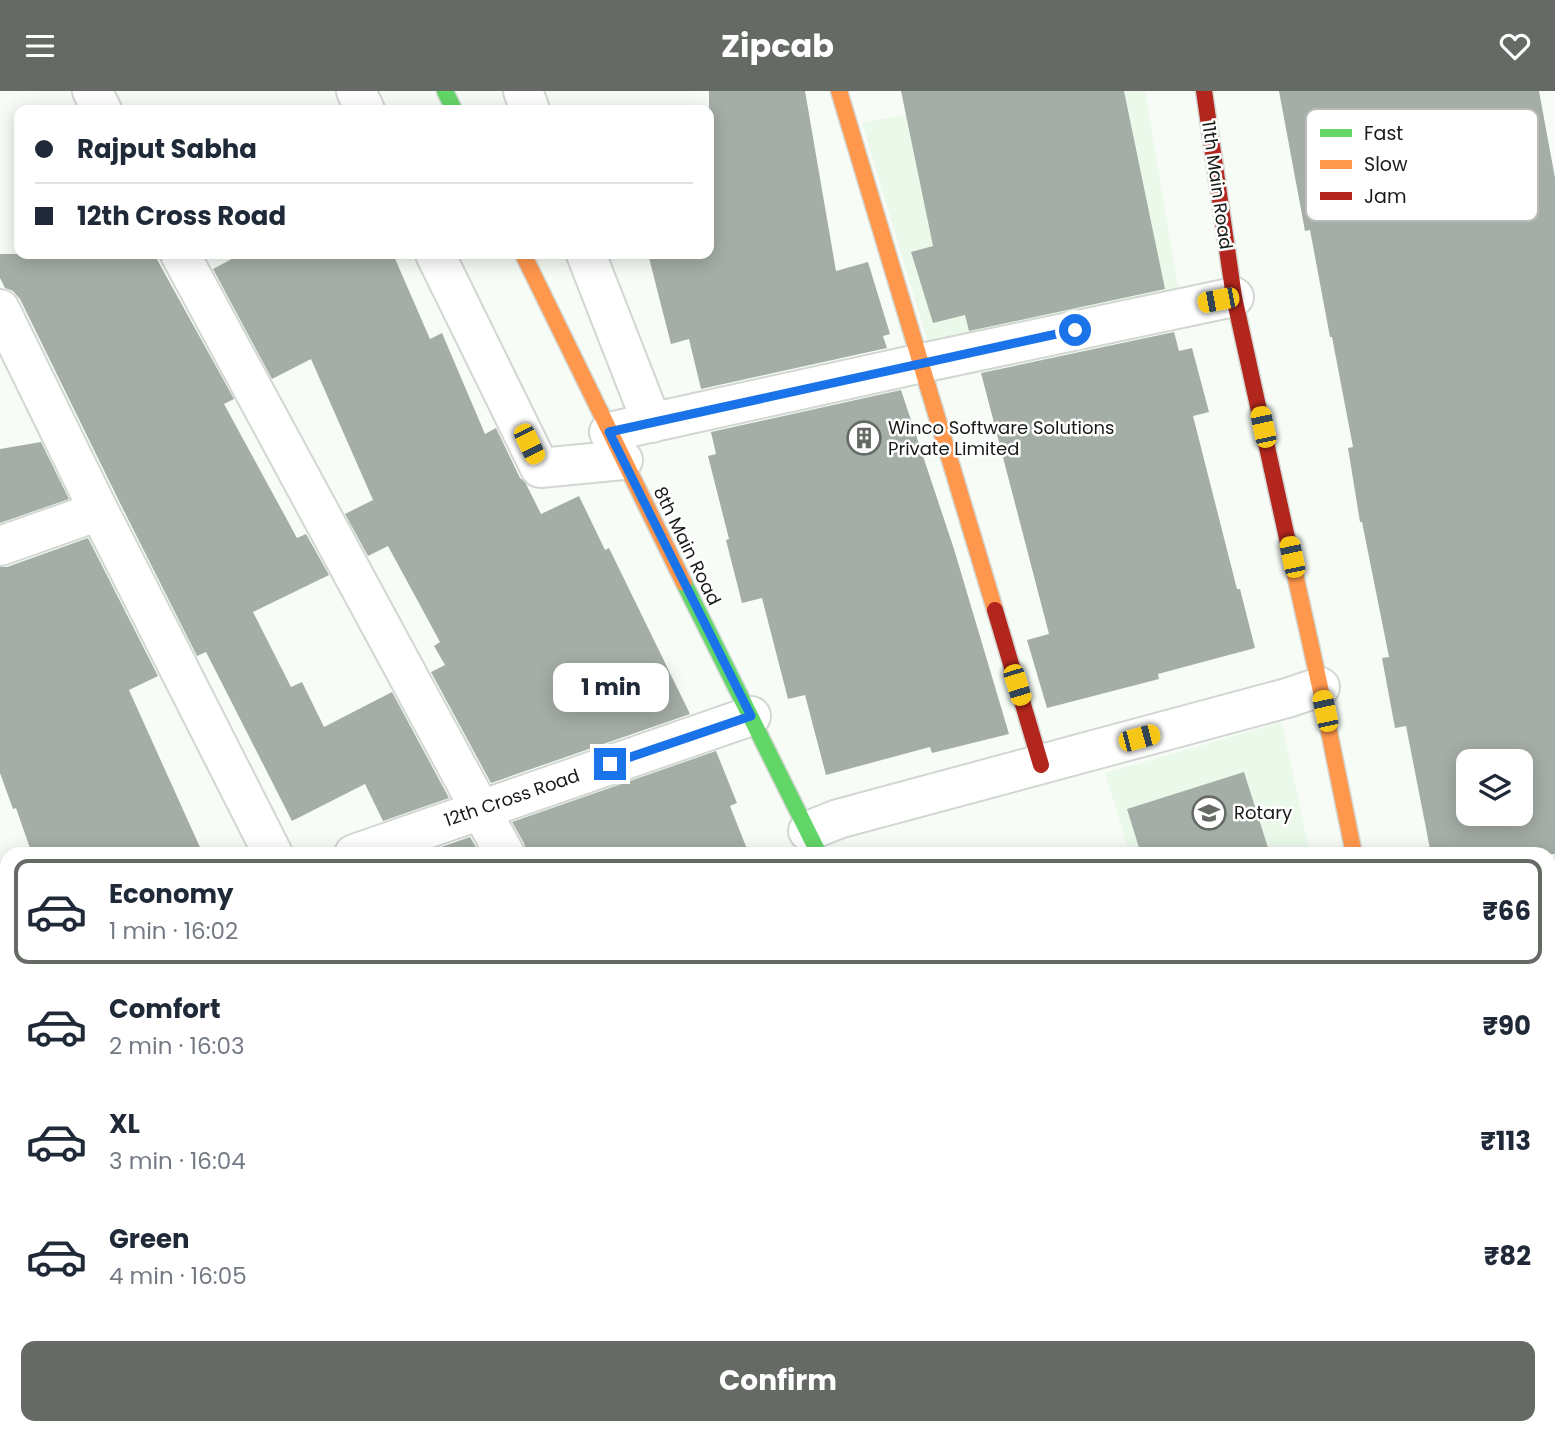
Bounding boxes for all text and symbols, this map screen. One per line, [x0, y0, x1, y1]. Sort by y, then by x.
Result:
text: Zipcab [721, 23, 834, 68]
icon: menu [21, 27, 59, 65]
icon: heart [1496, 27, 1534, 65]
legend [1306, 109, 1538, 221]
street label: 11th Main Road [1196, 119, 1239, 251]
text: Fast [1364, 120, 1403, 147]
text: Rajput Sabha [77, 131, 257, 167]
text: Slow [1364, 151, 1408, 178]
text: Jam [1364, 183, 1406, 210]
text: 12th Cross Road [77, 198, 286, 234]
car [1196, 286, 1241, 314]
route start [1059, 314, 1091, 346]
car [1249, 404, 1278, 450]
place label: Winco Software Solutions Private Limited [888, 415, 1114, 461]
building icon: Winco Software Solutions Private Limited [845, 419, 883, 457]
car [511, 421, 548, 467]
street label: 8th Main Road [648, 482, 727, 609]
car [1278, 534, 1307, 580]
car [1001, 662, 1034, 708]
callout: 1 min [552, 663, 668, 711]
text: 1 min [581, 671, 641, 703]
car [1311, 688, 1340, 734]
car [1116, 722, 1163, 754]
route end [594, 748, 626, 780]
map controls [1456, 749, 1533, 826]
button: layers [1456, 749, 1533, 826]
street label: 12th Cross Road [441, 763, 583, 832]
school or university icon: Rotary [1190, 794, 1228, 832]
place label: Rotary [1234, 800, 1292, 825]
text: Economy [109, 876, 233, 912]
icon: car [25, 880, 88, 943]
text: ₹66 [1482, 893, 1531, 929]
text: 1 min · 16:02 [109, 915, 238, 947]
text: Comfort [109, 991, 221, 1027]
icon: car [25, 995, 88, 1058]
text: ₹90 [1483, 1008, 1531, 1044]
text: 2 min · 16:03 [109, 1030, 244, 1062]
text: XL [109, 1106, 140, 1142]
icon: car [25, 1110, 88, 1173]
text: ₹113 [1480, 1123, 1531, 1159]
text: 3 min · 16:04 [109, 1145, 246, 1177]
text: Green [109, 1221, 190, 1257]
icon: car [25, 1225, 88, 1288]
text: ₹82 [1484, 1238, 1531, 1274]
text: 4 min · 16:05 [109, 1260, 247, 1292]
button: Confirm [21, 1341, 1535, 1421]

